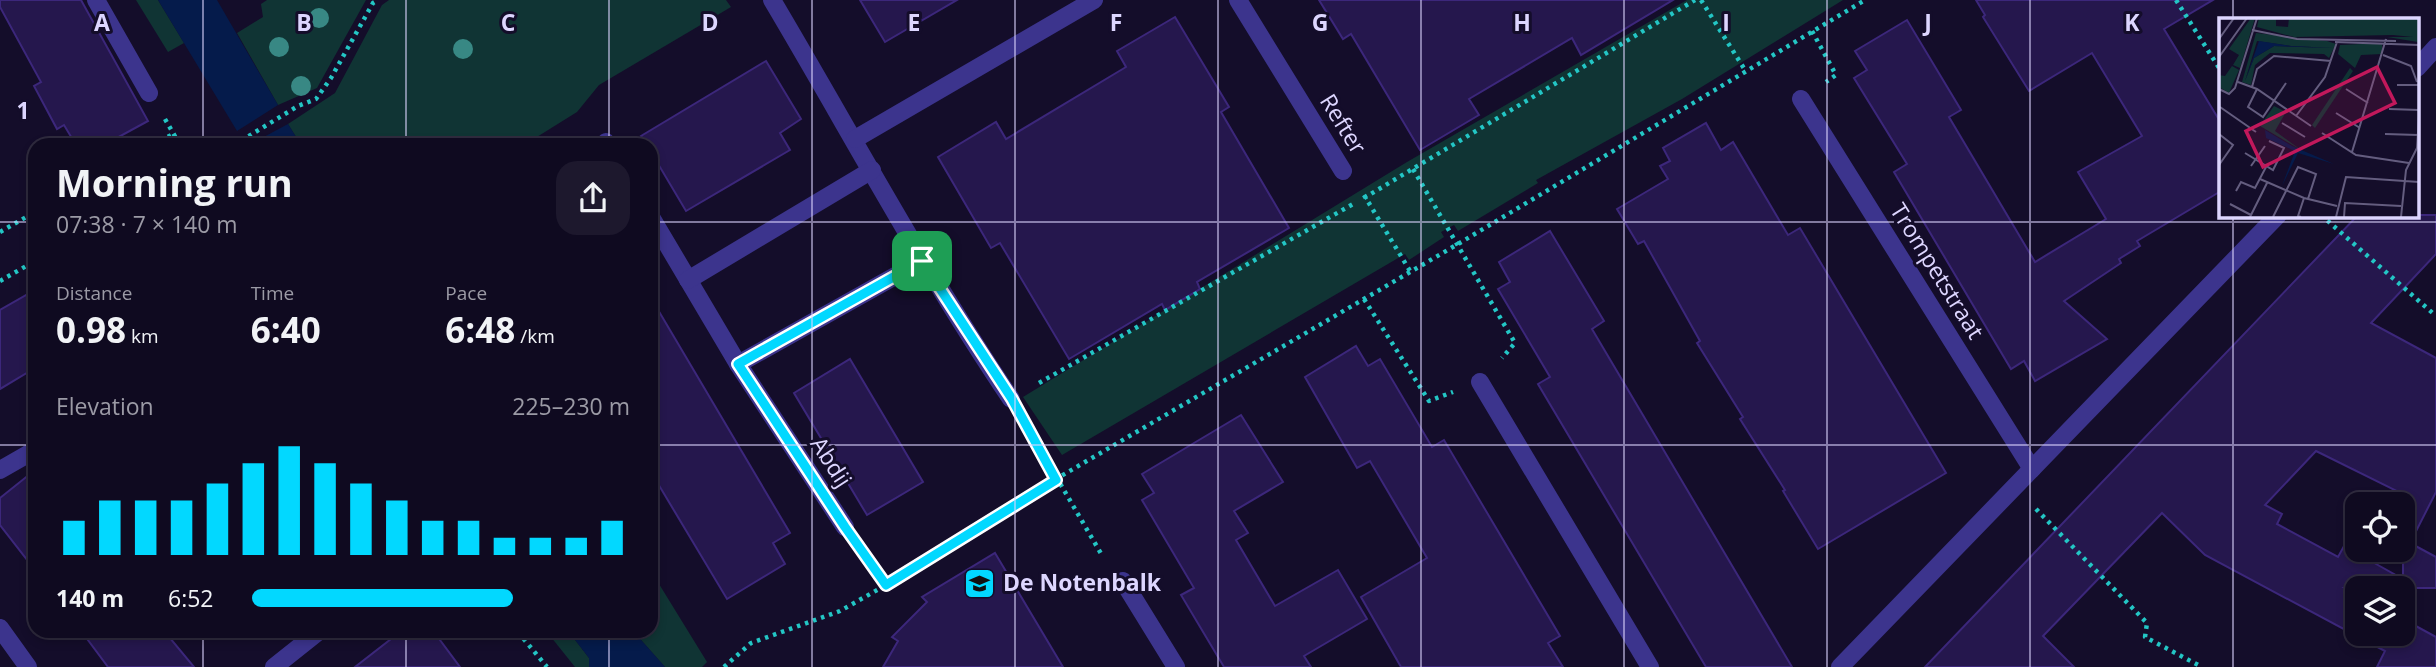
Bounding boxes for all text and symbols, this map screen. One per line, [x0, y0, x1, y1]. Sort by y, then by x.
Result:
text: A [94, 6, 110, 38]
text: B [296, 6, 312, 38]
text: C [501, 6, 515, 38]
text: D [701, 6, 719, 38]
text: E [908, 6, 920, 38]
text: F [1110, 6, 1122, 38]
text: G [1312, 6, 1328, 38]
text: H [1513, 6, 1531, 38]
text: I [1722, 6, 1730, 38]
text: J [1922, 6, 1932, 38]
text: K [2124, 6, 2140, 38]
inset map [2219, 18, 2418, 217]
street label: Refter [1313, 87, 1375, 160]
text: 1 [16, 94, 30, 126]
text: Morning run [56, 156, 293, 208]
button: share [556, 161, 630, 235]
street label: Trompetstraat [1883, 196, 1992, 345]
text: 07:38 · 7 × 140 m [56, 208, 238, 240]
pin [892, 231, 952, 291]
icon: arrive [903, 242, 941, 280]
text: Distance [56, 280, 132, 306]
text: Time [251, 280, 294, 306]
text: Pace [445, 280, 487, 306]
text: 0.98 [56, 306, 126, 353]
text: 6:40 [251, 306, 321, 353]
text: 6:48 [445, 306, 515, 353]
text: km [126, 323, 159, 349]
text: /km [515, 323, 555, 349]
text: Elevation [56, 390, 154, 422]
text: 225–230 m [512, 390, 630, 422]
street label: Abdij [804, 430, 860, 493]
map controls [2345, 492, 2415, 646]
button: locate [2345, 492, 2415, 562]
school or university icon: De Notenbalk [963, 566, 997, 600]
place label: De Notenbalk [1003, 566, 1162, 598]
button: layers [2345, 576, 2415, 646]
text: 140 m [56, 582, 124, 614]
text: 6:52 [168, 582, 214, 614]

